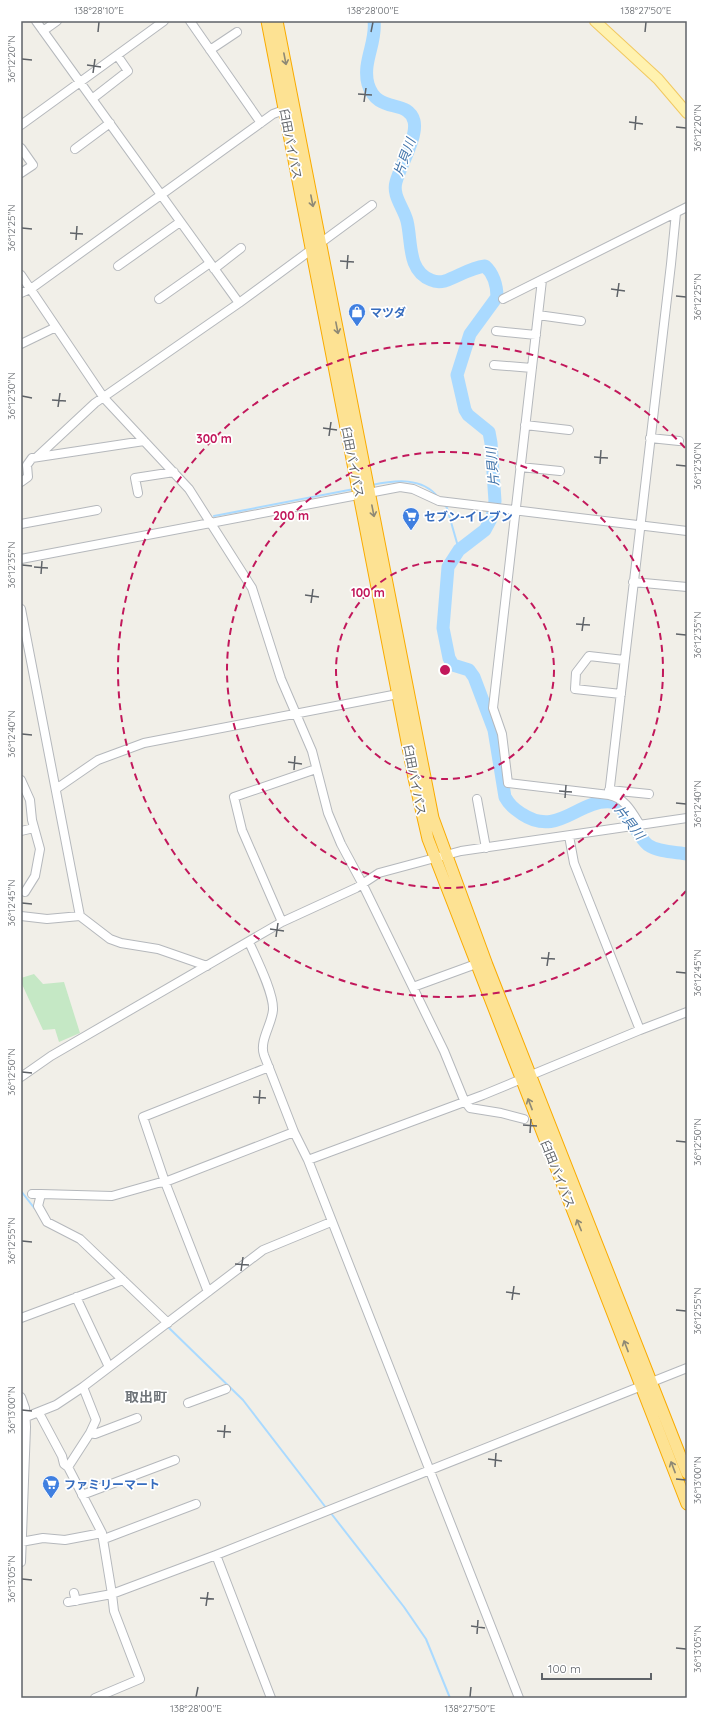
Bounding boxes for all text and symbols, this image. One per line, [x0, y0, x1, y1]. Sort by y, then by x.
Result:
text: 138°28'10"E [74, 4, 124, 17]
text: 138°28'00"E [347, 4, 399, 17]
text: 138°27'50"E [621, 4, 672, 17]
text: 36°12'20"N [5, 35, 18, 83]
one-way arrow [281, 52, 289, 65]
text: 36°12'20"N [691, 104, 704, 152]
street label: 臼田バイパス [277, 107, 305, 181]
water label: 片貝川 [390, 134, 419, 178]
one-way arrow [308, 194, 316, 207]
text: 36°12'25"N [5, 204, 18, 252]
text: 36°12'25"N [691, 273, 704, 321]
shop icon: マツダ [347, 302, 367, 327]
place label: マツダ [370, 305, 406, 320]
one-way arrow [333, 321, 341, 334]
text: 36°12'30"N [5, 372, 18, 420]
street label: 臼田バイパス [339, 425, 367, 499]
text: 300 m [196, 431, 232, 446]
text: 36°12'30"N [691, 442, 704, 490]
water label: 片貝川 [482, 445, 502, 487]
one-way arrow [369, 504, 377, 517]
supermarket icon: セブン-イレブン [401, 506, 421, 531]
text: 200 m [273, 508, 309, 523]
place label: セブン-イレブン [424, 509, 513, 524]
text: 36°12'35"N [5, 542, 18, 588]
text: 100 m [351, 585, 385, 600]
text: 36°12'35"N [691, 612, 704, 658]
centre of rings [438, 663, 452, 677]
text: 36°12'40"N [5, 710, 18, 758]
street label: 臼田バイパス [401, 743, 429, 817]
text: 36°12'40"N [691, 780, 704, 828]
water label: 片貝川 [612, 802, 650, 844]
text: 36°12'45"N [5, 879, 18, 927]
text: 36°12'45"N [691, 949, 704, 997]
text: 36°12'50"N [5, 1048, 18, 1096]
one-way arrow [526, 1099, 534, 1111]
text: 36°12'50"N [691, 1118, 704, 1166]
street label: 臼田バイパス [538, 1138, 578, 1210]
text: 36°12'55"N [5, 1217, 18, 1265]
one-way arrow [574, 1219, 582, 1231]
text: 36°12'55"N [691, 1287, 704, 1335]
one-way arrow [622, 1340, 629, 1352]
text: 36°13'00"N [5, 1386, 18, 1434]
district label: 取出町 [125, 1388, 167, 1406]
text: 36°13'00"N [691, 1456, 704, 1504]
one-way arrow [668, 1462, 676, 1474]
supermarket icon: ファミリーマート [41, 1474, 61, 1499]
place label: ファミリーマート [64, 1477, 160, 1492]
text: 36°13'05"N [5, 1555, 18, 1603]
text: 36°13'05"N [691, 1625, 704, 1673]
scale bar [542, 1655, 651, 1681]
text: 100 m [548, 1661, 581, 1676]
text: 138°28'00"E [170, 1702, 222, 1715]
text: 138°27'50"E [445, 1702, 496, 1715]

